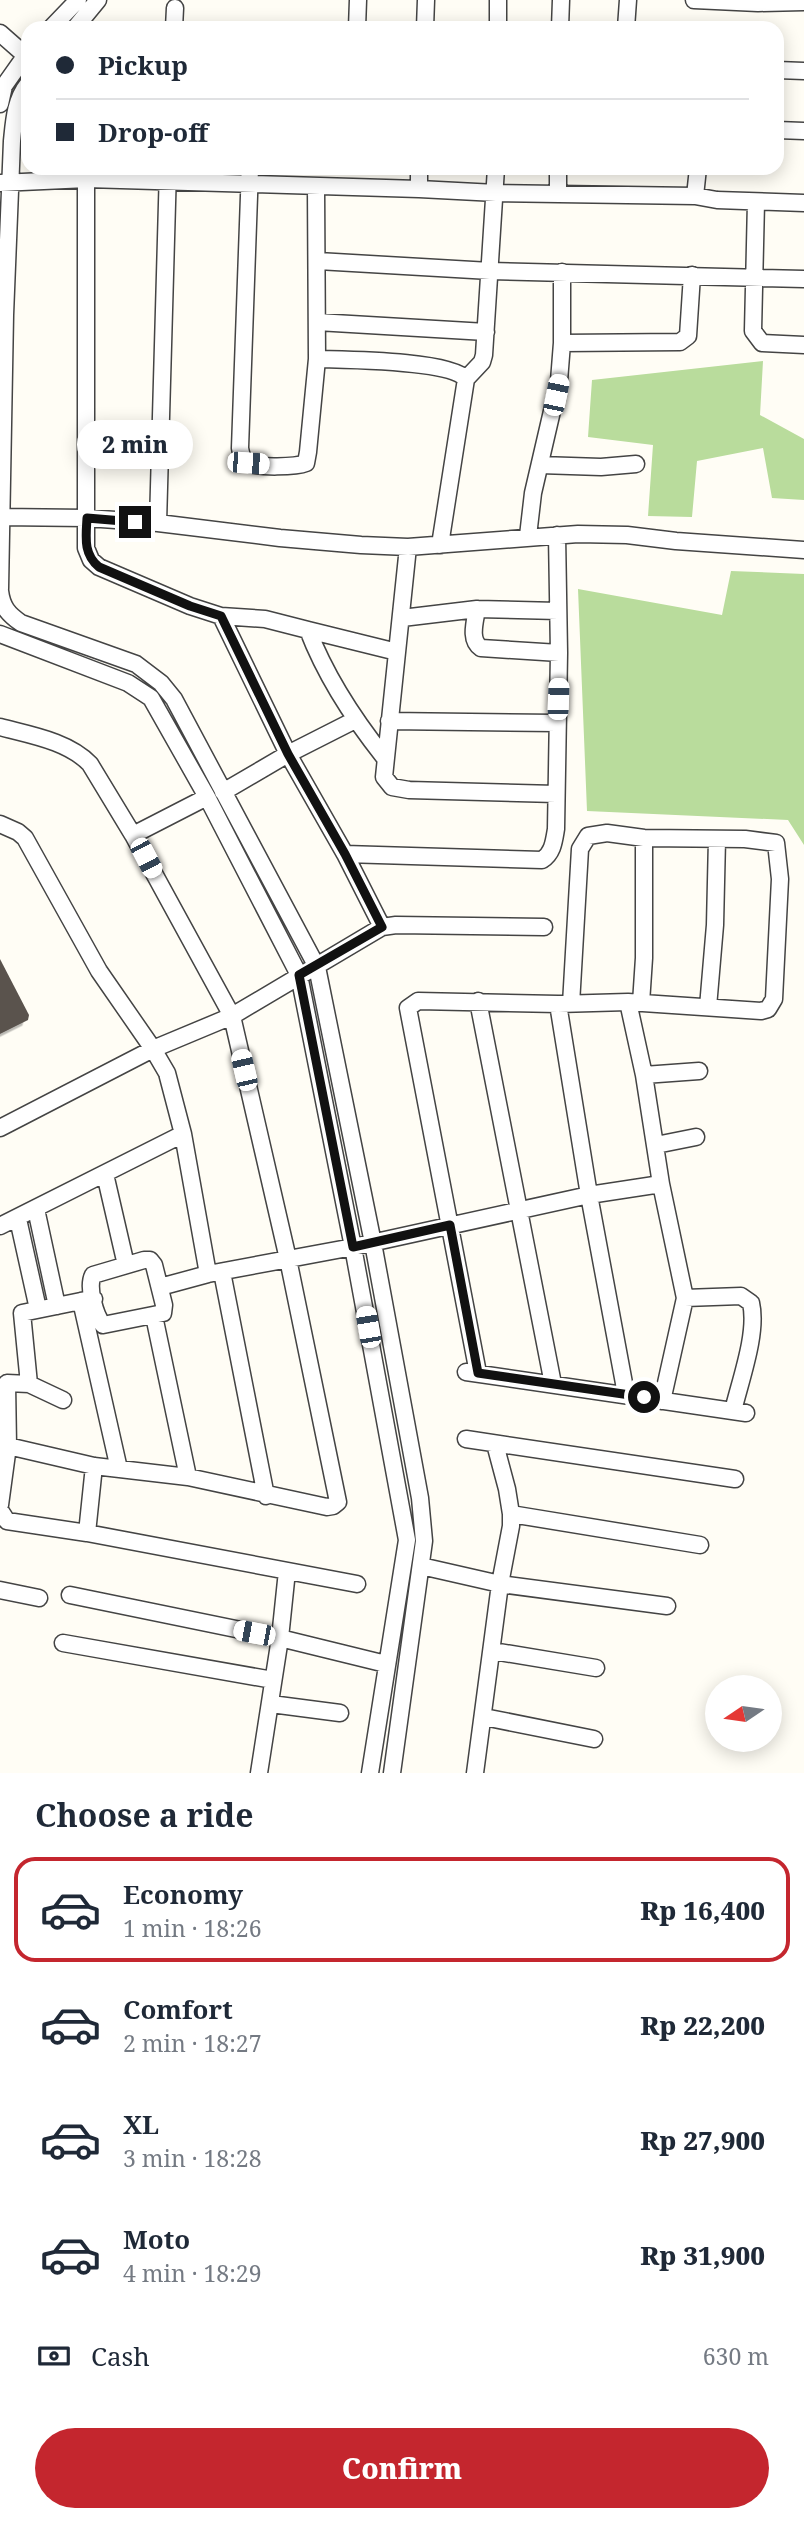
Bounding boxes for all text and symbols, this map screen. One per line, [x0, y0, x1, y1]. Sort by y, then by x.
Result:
text: Pickup [98, 47, 188, 83]
text: Drop-off [98, 114, 208, 150]
car [542, 372, 571, 418]
callout: 2 min [77, 420, 193, 470]
text: 2 min [102, 428, 168, 460]
car [227, 451, 270, 475]
route end [119, 506, 151, 538]
car [547, 678, 570, 720]
car [127, 835, 166, 881]
car [230, 1047, 259, 1093]
car [355, 1304, 382, 1350]
route start [628, 1381, 660, 1413]
car [232, 1619, 277, 1647]
north arrow [705, 1675, 782, 1752]
map controls [705, 1675, 782, 1752]
text: Choose a ride [35, 1793, 254, 1836]
text: Economy [123, 1876, 243, 1912]
icon: car [39, 1878, 102, 1941]
text: Rp 16,400 [640, 1892, 765, 1928]
text: 1 min · 18:26 [123, 1912, 261, 1944]
text: Comfort [123, 1991, 233, 2027]
icon: car [39, 1993, 102, 2056]
text: Rp 22,200 [640, 2007, 765, 2043]
text: 2 min · 18:27 [123, 2027, 261, 2059]
text: XL [123, 2106, 159, 2142]
icon: car [39, 2108, 102, 2171]
text: Rp 27,900 [640, 2122, 765, 2158]
text: 3 min · 18:28 [123, 2142, 261, 2174]
text: Moto [123, 2221, 190, 2257]
icon: car [39, 2223, 102, 2286]
text: Rp 31,900 [640, 2237, 765, 2273]
text: 4 min · 18:29 [123, 2257, 261, 2289]
icon: cash [35, 2337, 73, 2375]
text: Cash [91, 2338, 150, 2374]
text: 630 m [703, 2340, 769, 2372]
button: Confirm [35, 2428, 769, 2508]

